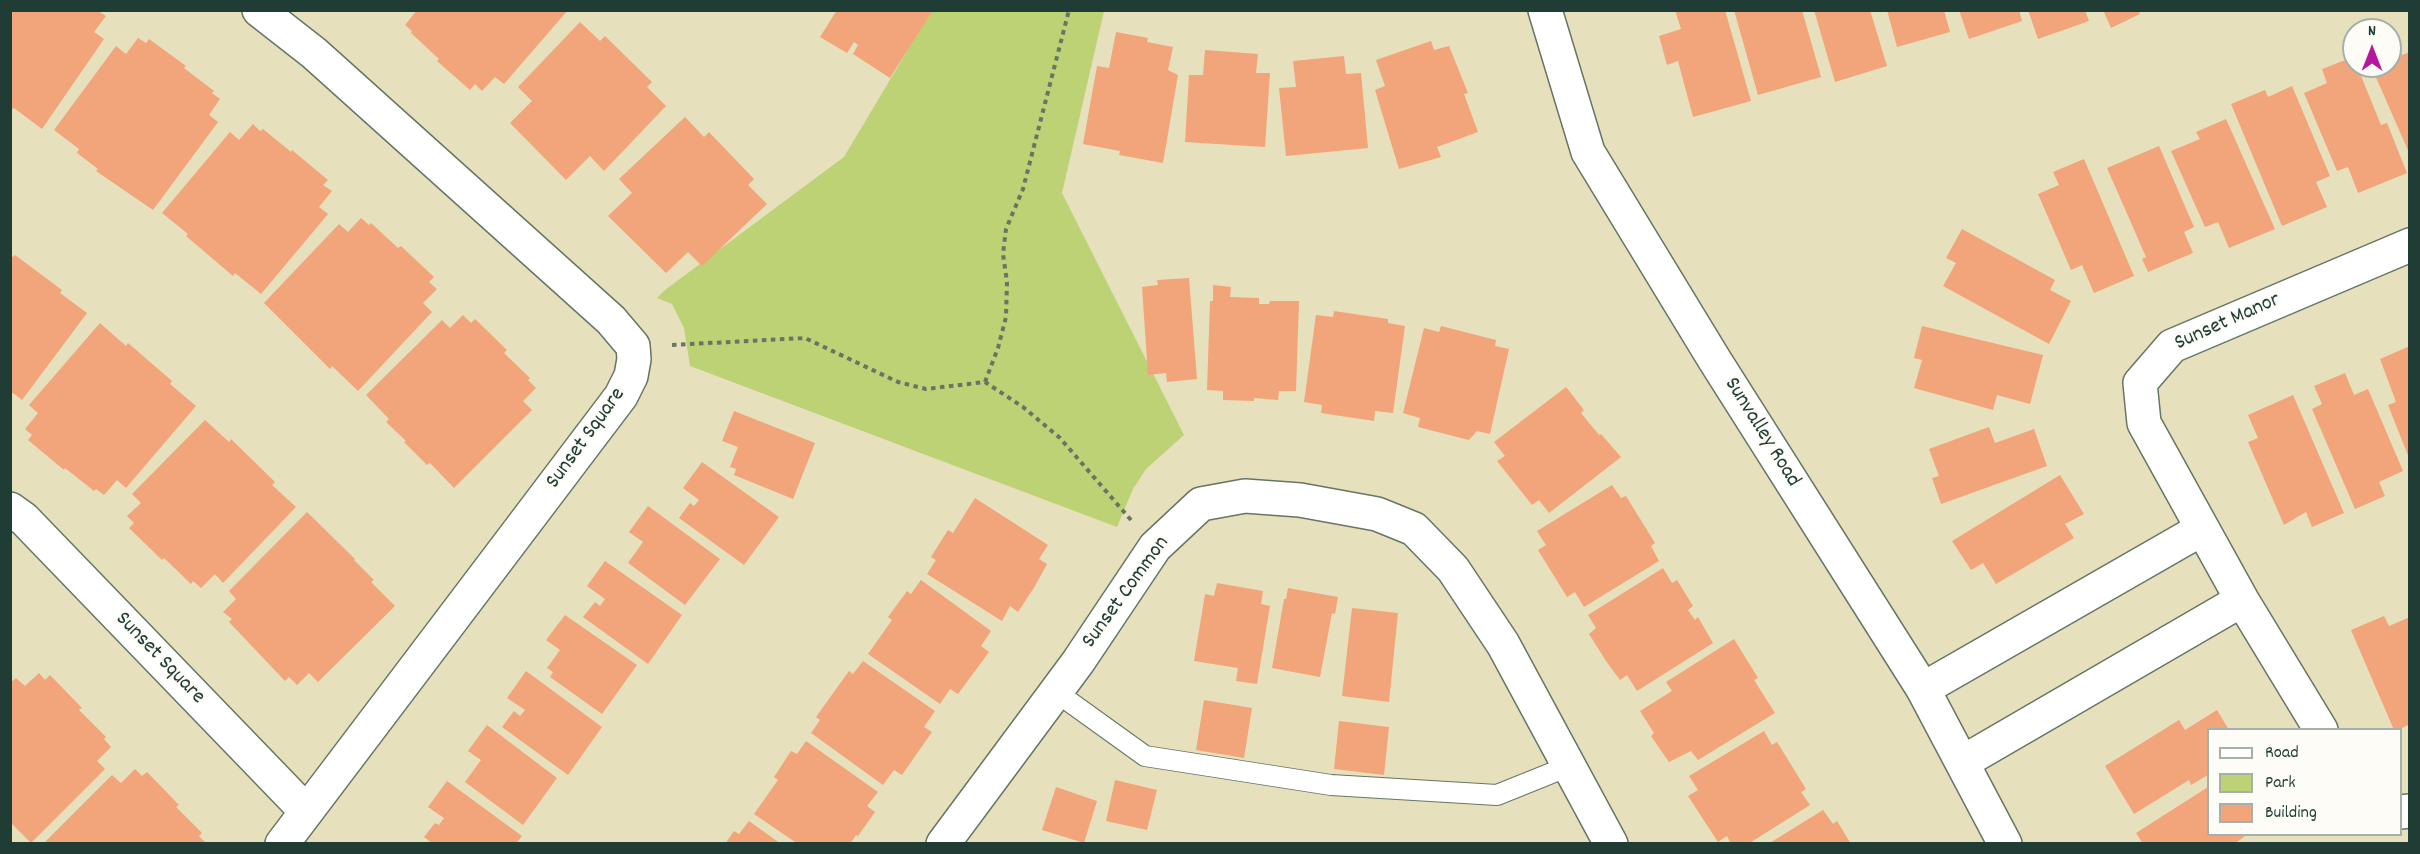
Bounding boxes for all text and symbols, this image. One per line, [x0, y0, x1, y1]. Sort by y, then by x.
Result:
north arrow [2342, 18, 2402, 78]
text: N [2368, 20, 2376, 43]
street label: Sunset Manor [2171, 288, 2285, 358]
street label: Sunvalley Road [1717, 373, 1805, 493]
street label: Sunset Square [541, 383, 633, 495]
street label: Sunset Common [1077, 532, 1177, 654]
street label: Sunset Square [108, 607, 210, 711]
legend [2207, 728, 2402, 836]
text: Road [2265, 741, 2299, 766]
text: Park [2265, 771, 2296, 796]
text: Building [2265, 801, 2317, 826]

